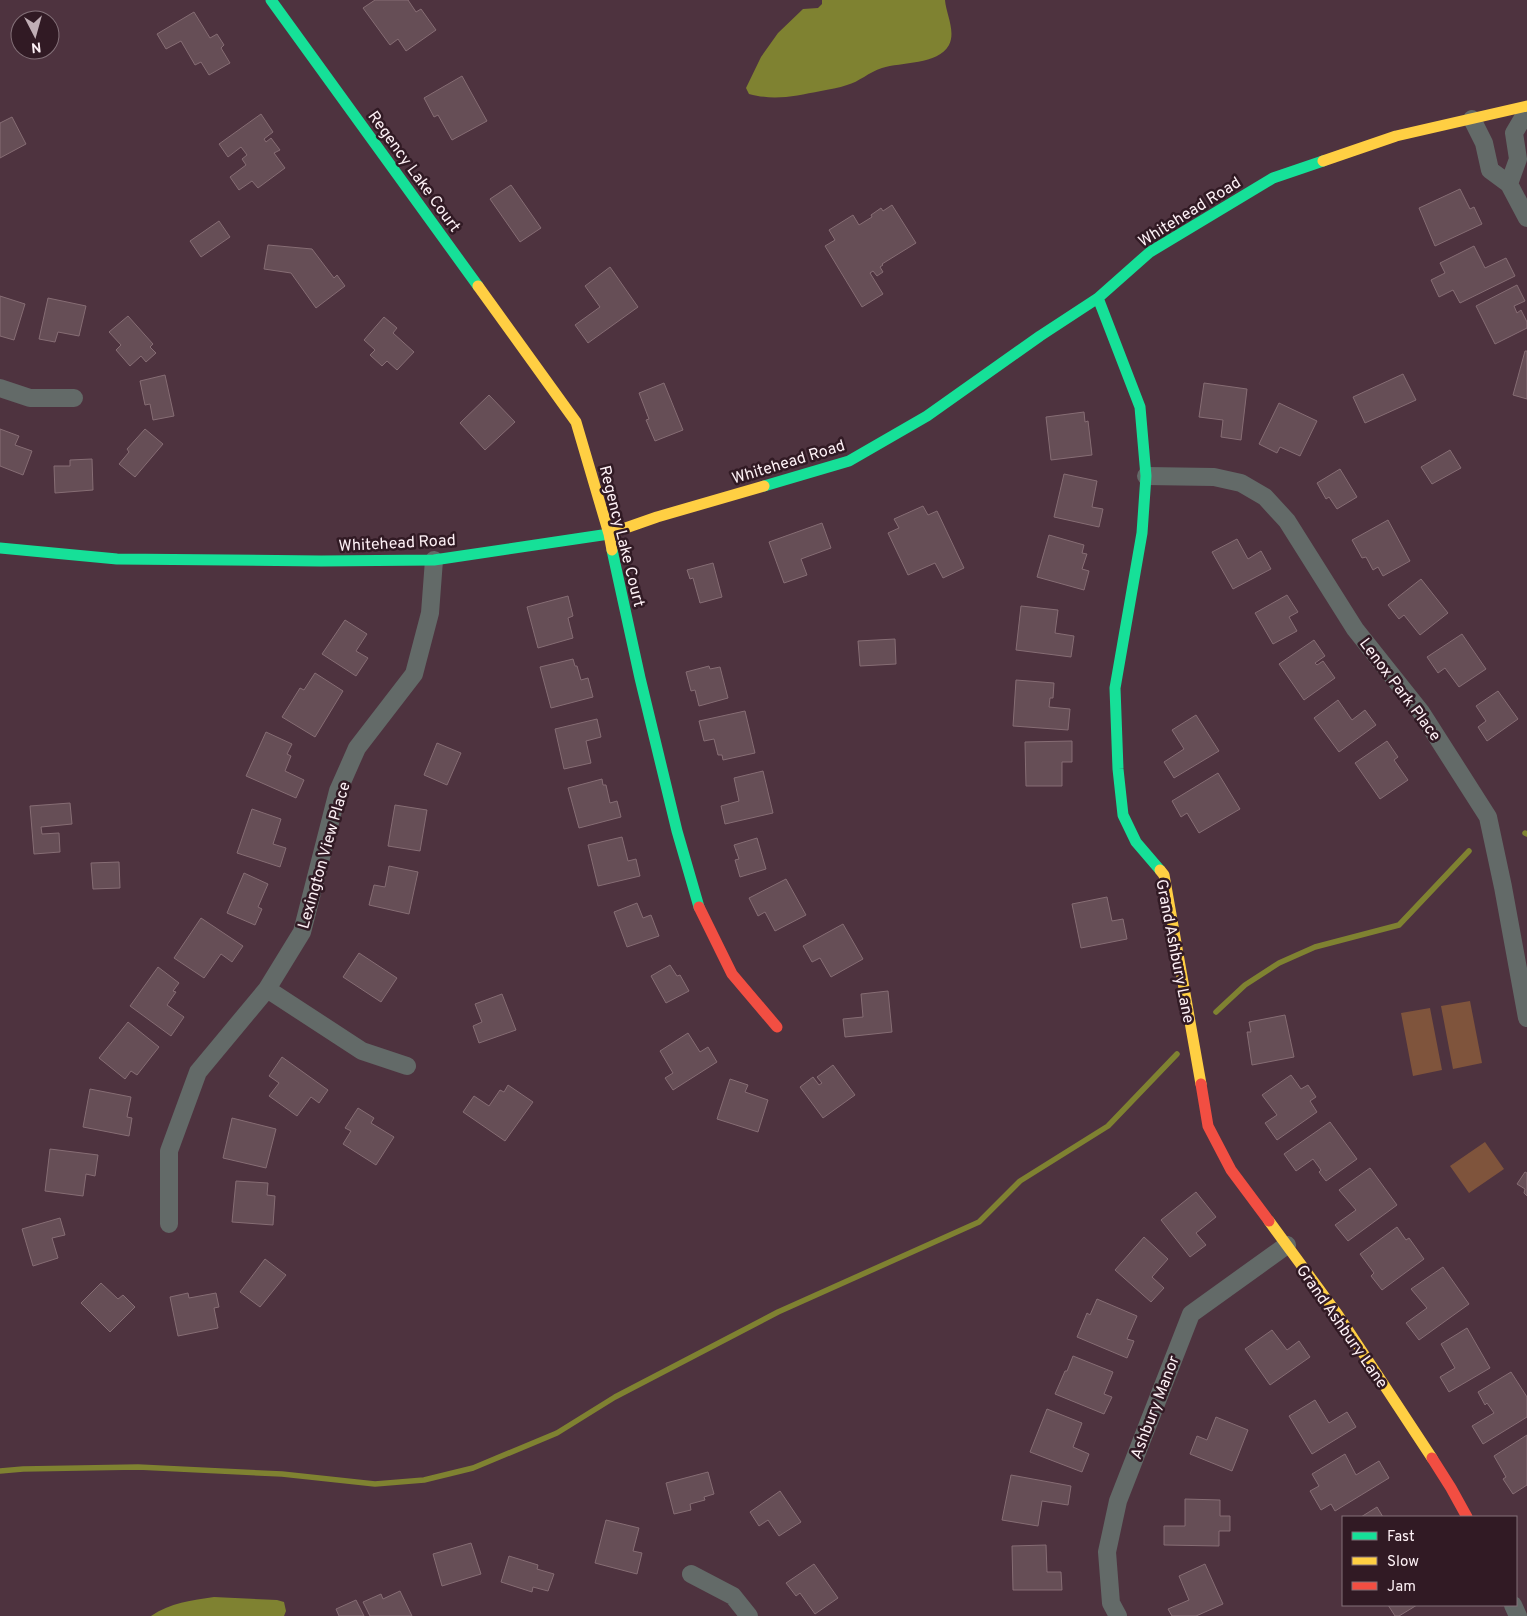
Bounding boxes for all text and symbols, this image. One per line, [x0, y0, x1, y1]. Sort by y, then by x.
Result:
north arrow [10, 10, 60, 60]
text: N [30, 37, 42, 55]
street label: Regency Lake Court [363, 108, 464, 237]
street label: Whitehead Road [1135, 173, 1245, 252]
street label: Whitehead Road [730, 436, 848, 490]
street label: Regency Lake Court [594, 464, 648, 609]
street label: Whitehead Road [338, 531, 456, 557]
street label: Lenox Park Place [1354, 635, 1445, 746]
street label: Lexington View Place [294, 780, 356, 932]
street label: Grand Ashbury Lane [1150, 878, 1198, 1025]
street label: Grand Ashbury Lane [1291, 1261, 1392, 1393]
street label: Ashbury Manor [1127, 1353, 1185, 1462]
legend [1342, 1516, 1517, 1606]
text: Fast [1387, 1528, 1415, 1547]
text: Slow [1387, 1553, 1419, 1572]
text: Jam [1387, 1578, 1416, 1597]

